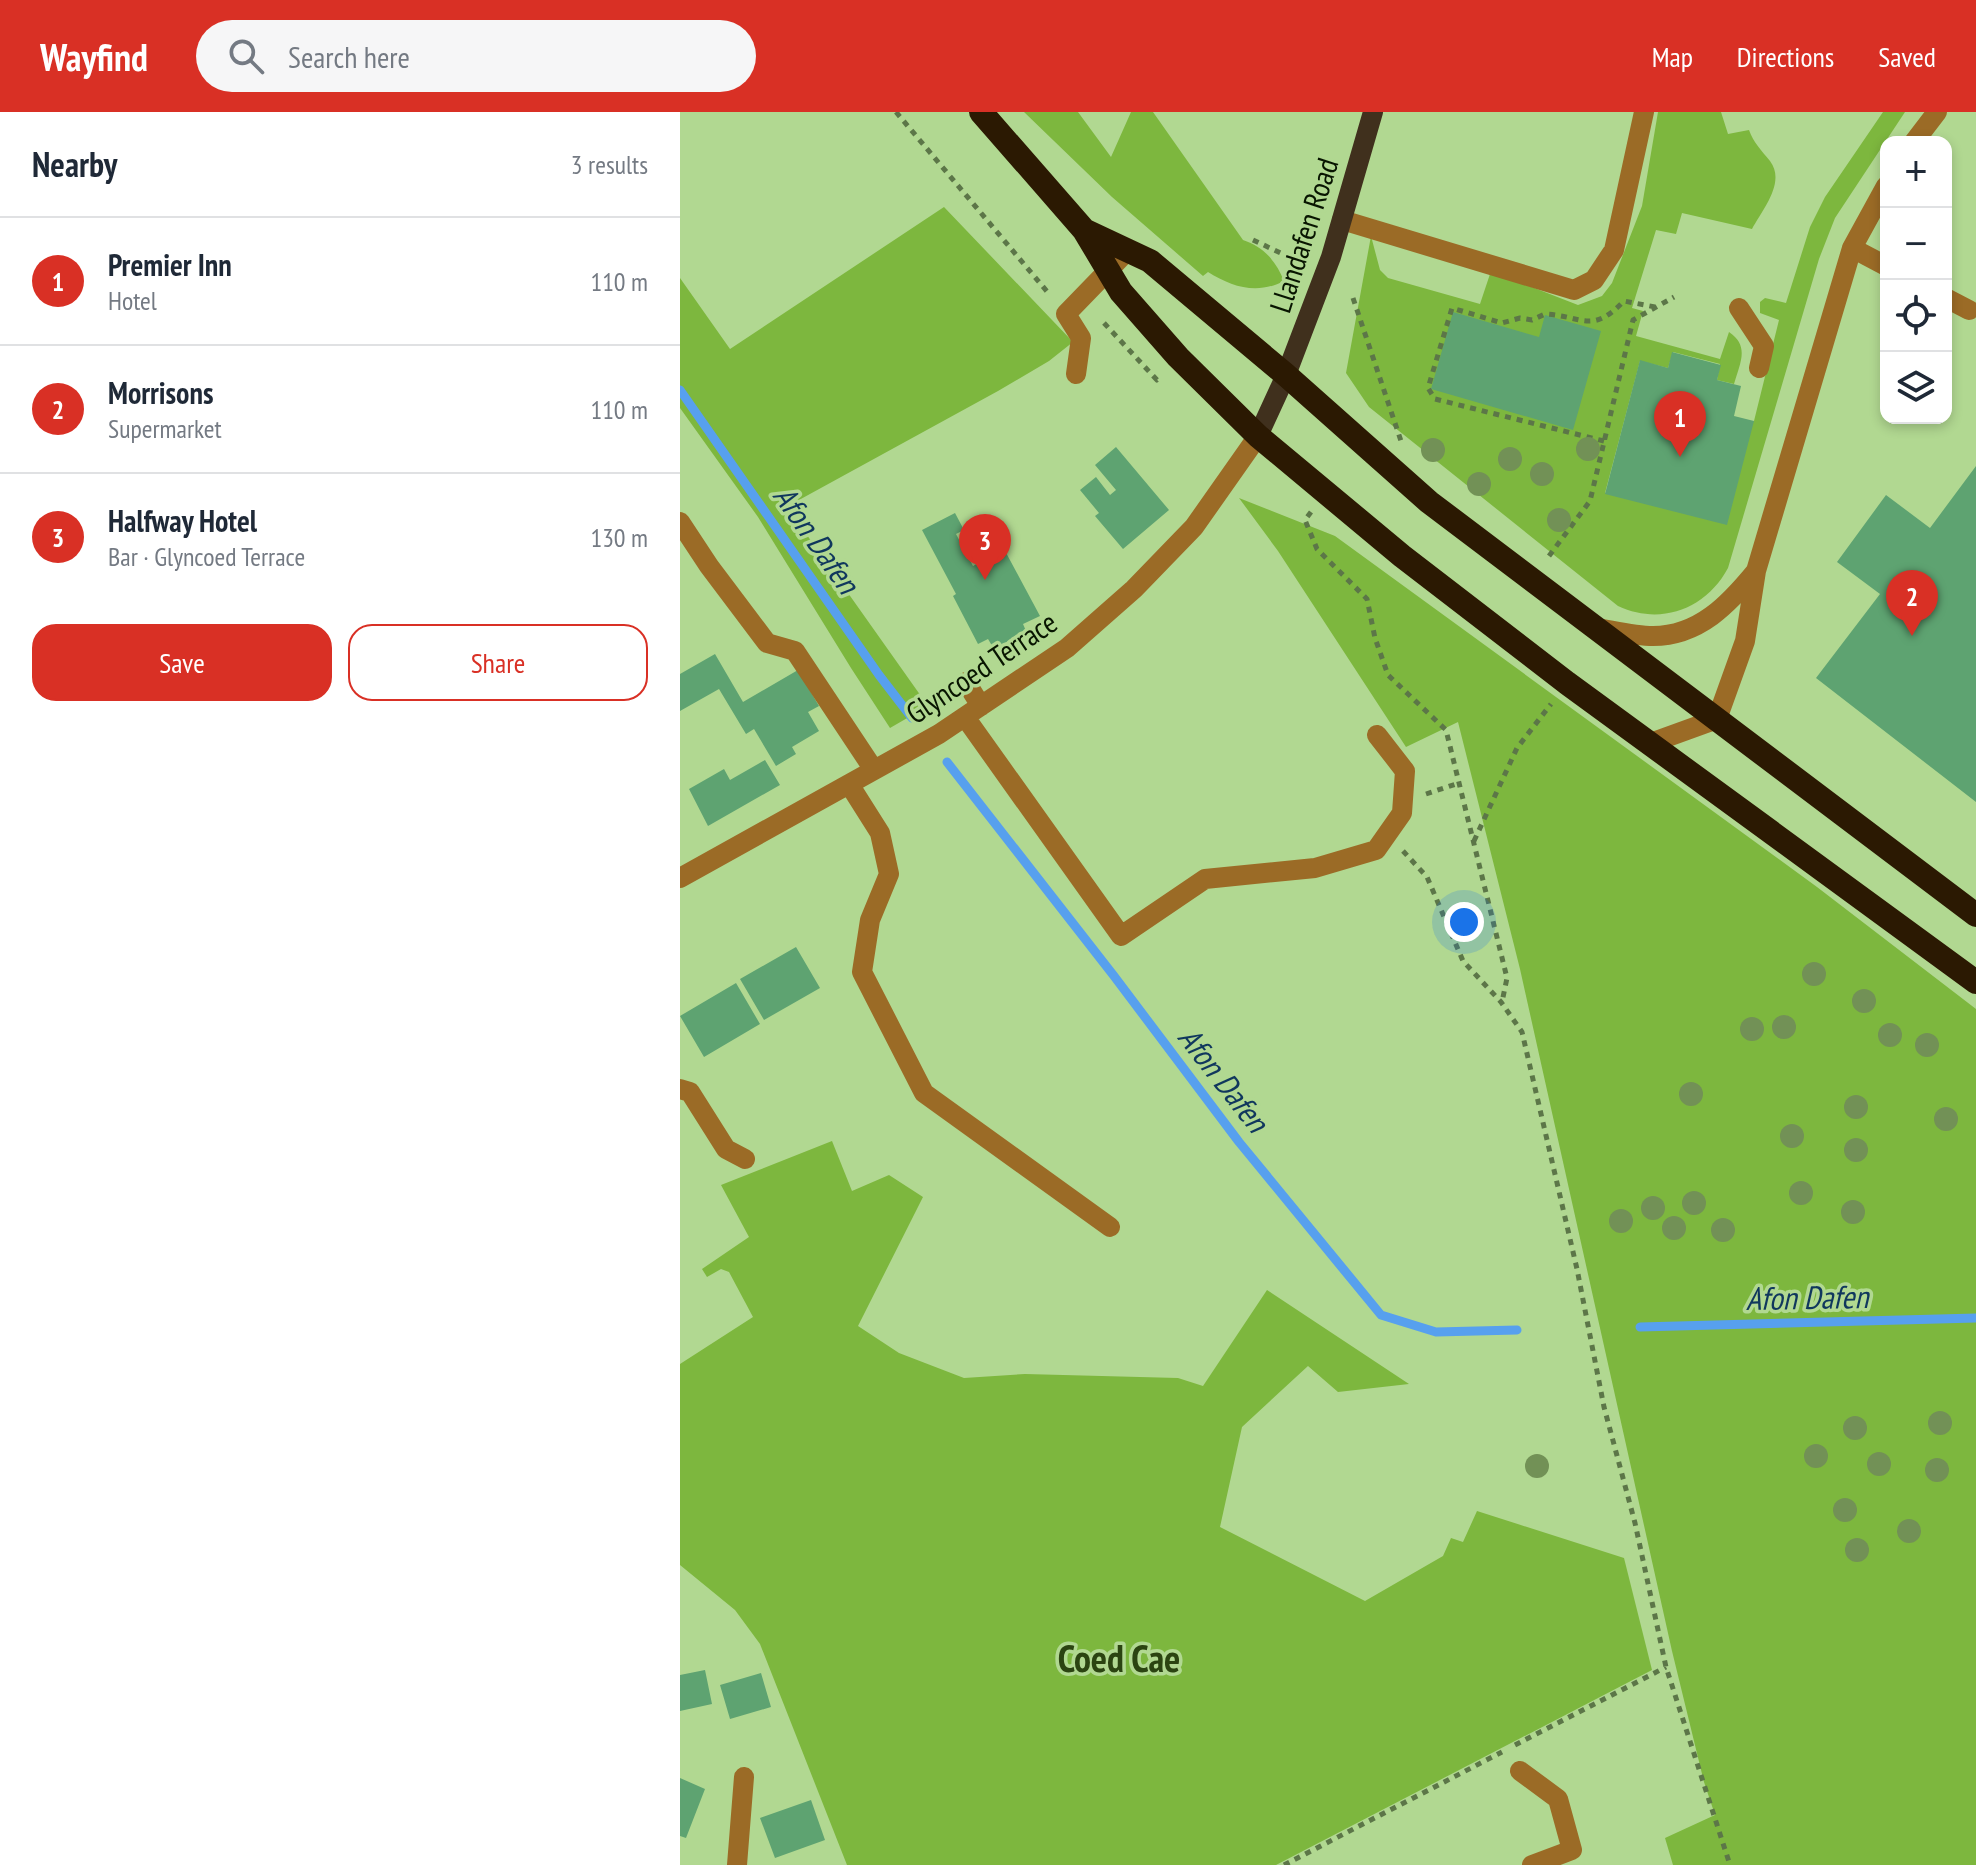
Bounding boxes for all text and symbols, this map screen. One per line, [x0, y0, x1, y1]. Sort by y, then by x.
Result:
search box [196, 20, 756, 92]
text: Wayfind [40, 32, 148, 81]
icon: search [224, 34, 268, 78]
text: Search here [288, 37, 410, 76]
text: Map [1652, 38, 1693, 75]
text: Directions [1737, 38, 1834, 75]
text: Saved [1878, 38, 1936, 75]
map controls [1880, 136, 1952, 424]
button: + [1880, 136, 1952, 208]
text: Nearby [32, 142, 117, 186]
text: 3 results [571, 148, 648, 181]
street label: Llandafen Road [1260, 153, 1346, 317]
button: − [1880, 208, 1952, 280]
text: Premier Inn [108, 245, 232, 284]
text: 1 [52, 265, 64, 298]
text: 110 m [590, 265, 648, 298]
button: locate [1880, 280, 1952, 352]
text: Hotel [108, 284, 157, 317]
button: layers [1880, 352, 1952, 424]
text: Morrisons [108, 373, 213, 412]
pin: 1 [1654, 391, 1706, 457]
text: 2 [52, 393, 64, 426]
text: 110 m [590, 393, 648, 426]
text: Supermarket [108, 412, 222, 445]
water label: Afon Dafen [765, 477, 870, 603]
text: Halfway Hotel [108, 501, 257, 540]
pin: 3 [959, 514, 1011, 580]
text: 3 [52, 521, 64, 554]
text: 130 m [590, 521, 648, 554]
text: Bar · Glyncoed Terrace [108, 540, 305, 573]
pin: 2 [1886, 570, 1938, 636]
street label: Glyncoed Terrace [898, 602, 1064, 732]
button: Save [32, 624, 332, 701]
button: Share [348, 624, 648, 701]
your location [1444, 902, 1484, 942]
water label: Afon Dafen [1170, 1018, 1279, 1142]
water label: Afon Dafen [1745, 1275, 1871, 1319]
district label: Coed Cae [1058, 1633, 1180, 1682]

